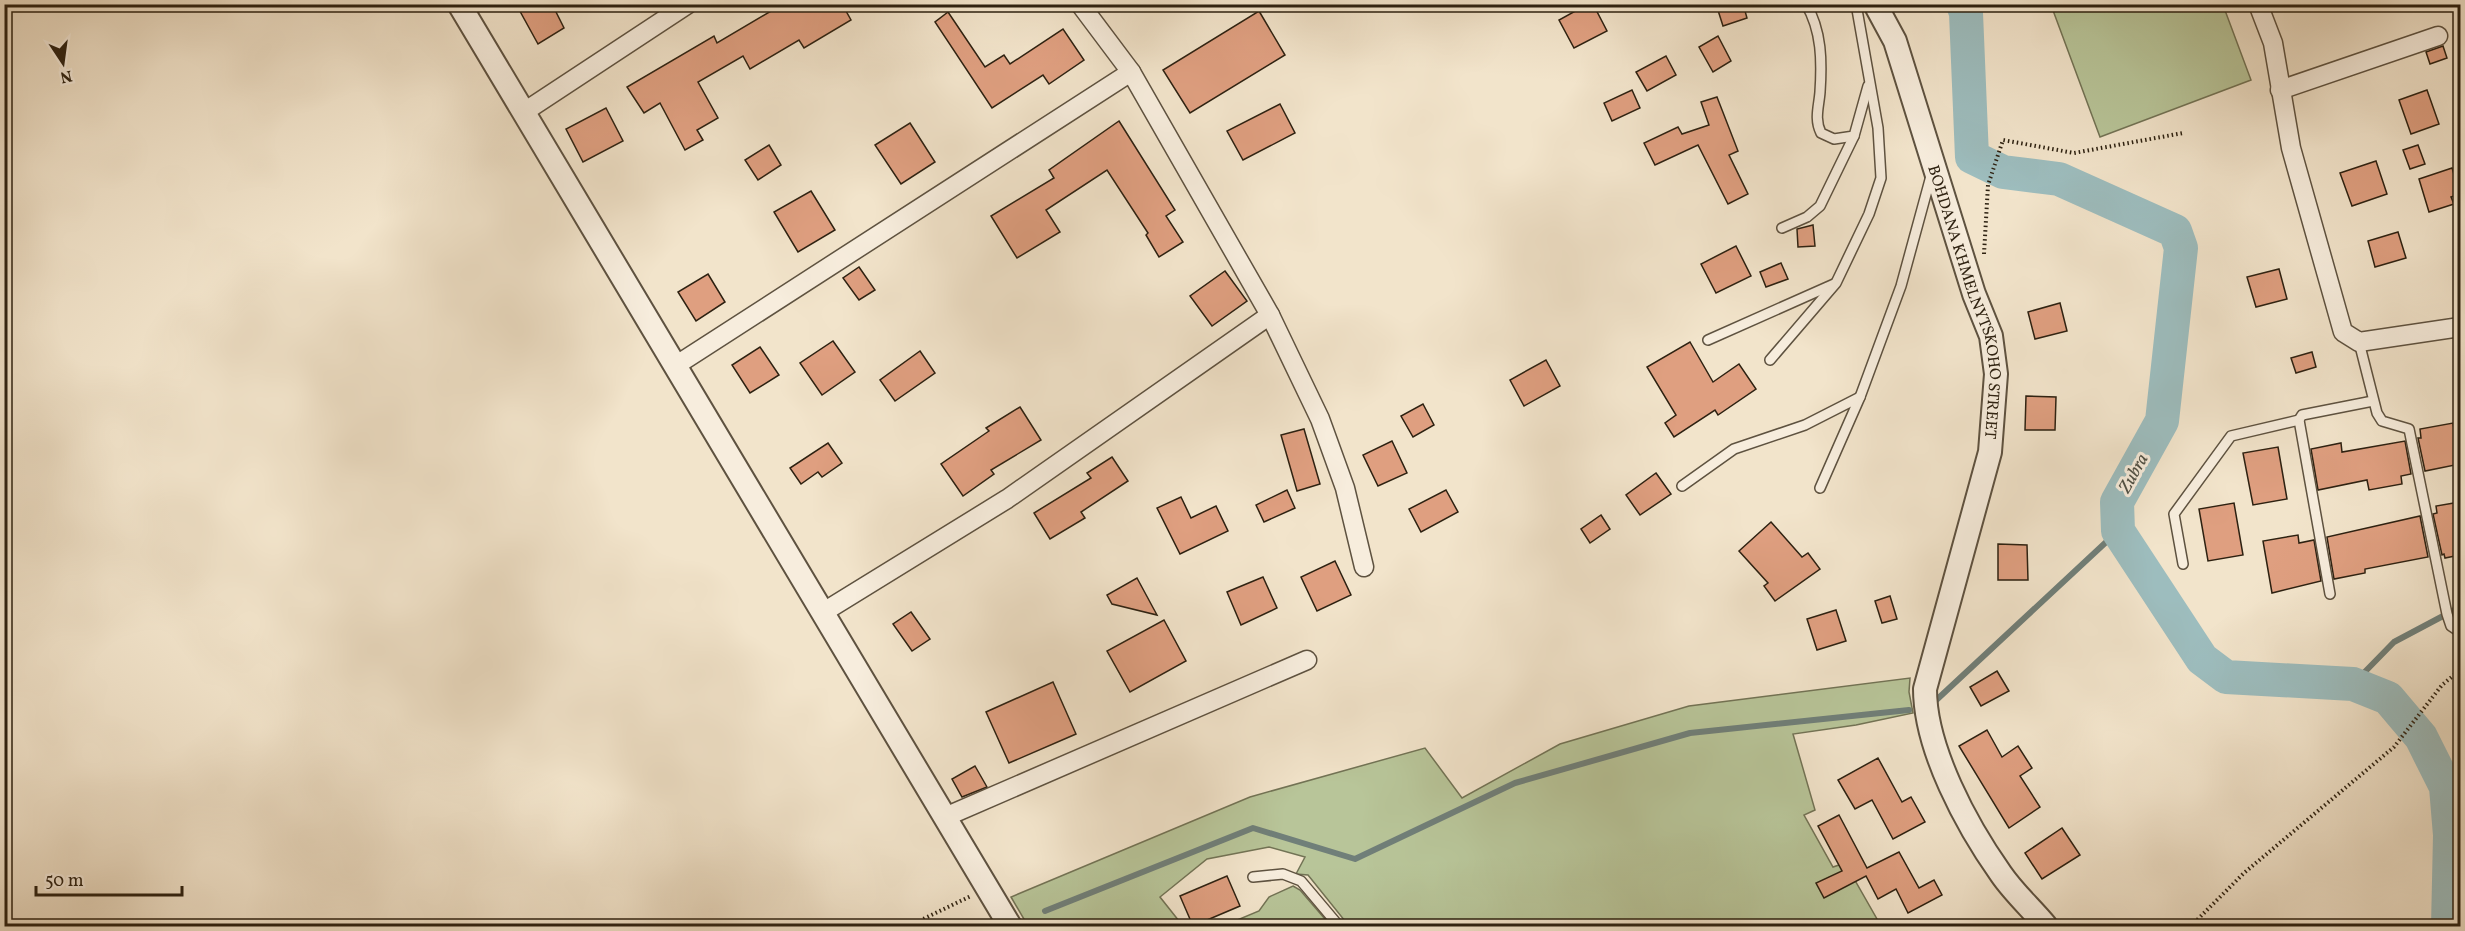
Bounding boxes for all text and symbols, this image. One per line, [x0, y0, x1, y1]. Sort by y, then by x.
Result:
north arrow [33, 33, 93, 93]
text: N [57, 64, 74, 88]
street label: BOHDANA KHMELNYTSKOHO STREET [1921, 162, 2006, 440]
water label: Zubra [2113, 449, 2155, 499]
scale bar [36, 859, 182, 897]
text: 50 m [45, 869, 84, 894]

